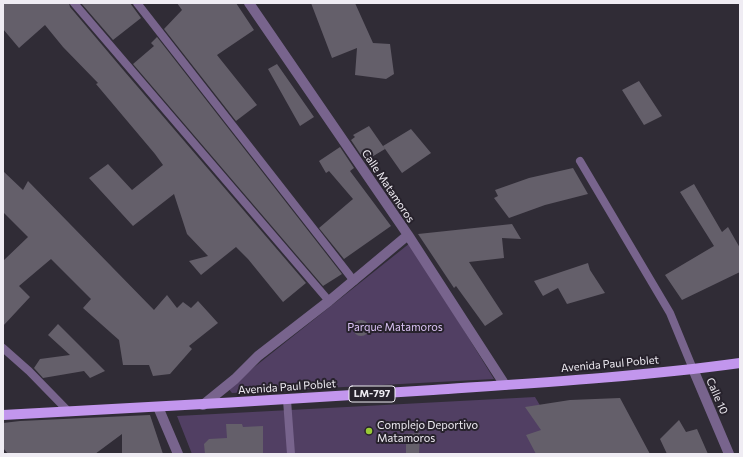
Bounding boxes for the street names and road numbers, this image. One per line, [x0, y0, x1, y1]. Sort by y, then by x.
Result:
street label: Calle Matamoros [359, 147, 417, 225]
street label: Avenida Paul Poblet [560, 353, 660, 375]
street label: Calle 10 [703, 376, 731, 416]
street label: Avenida Paul Poblet [238, 377, 336, 397]
road number: LM-797 [349, 386, 395, 402]

